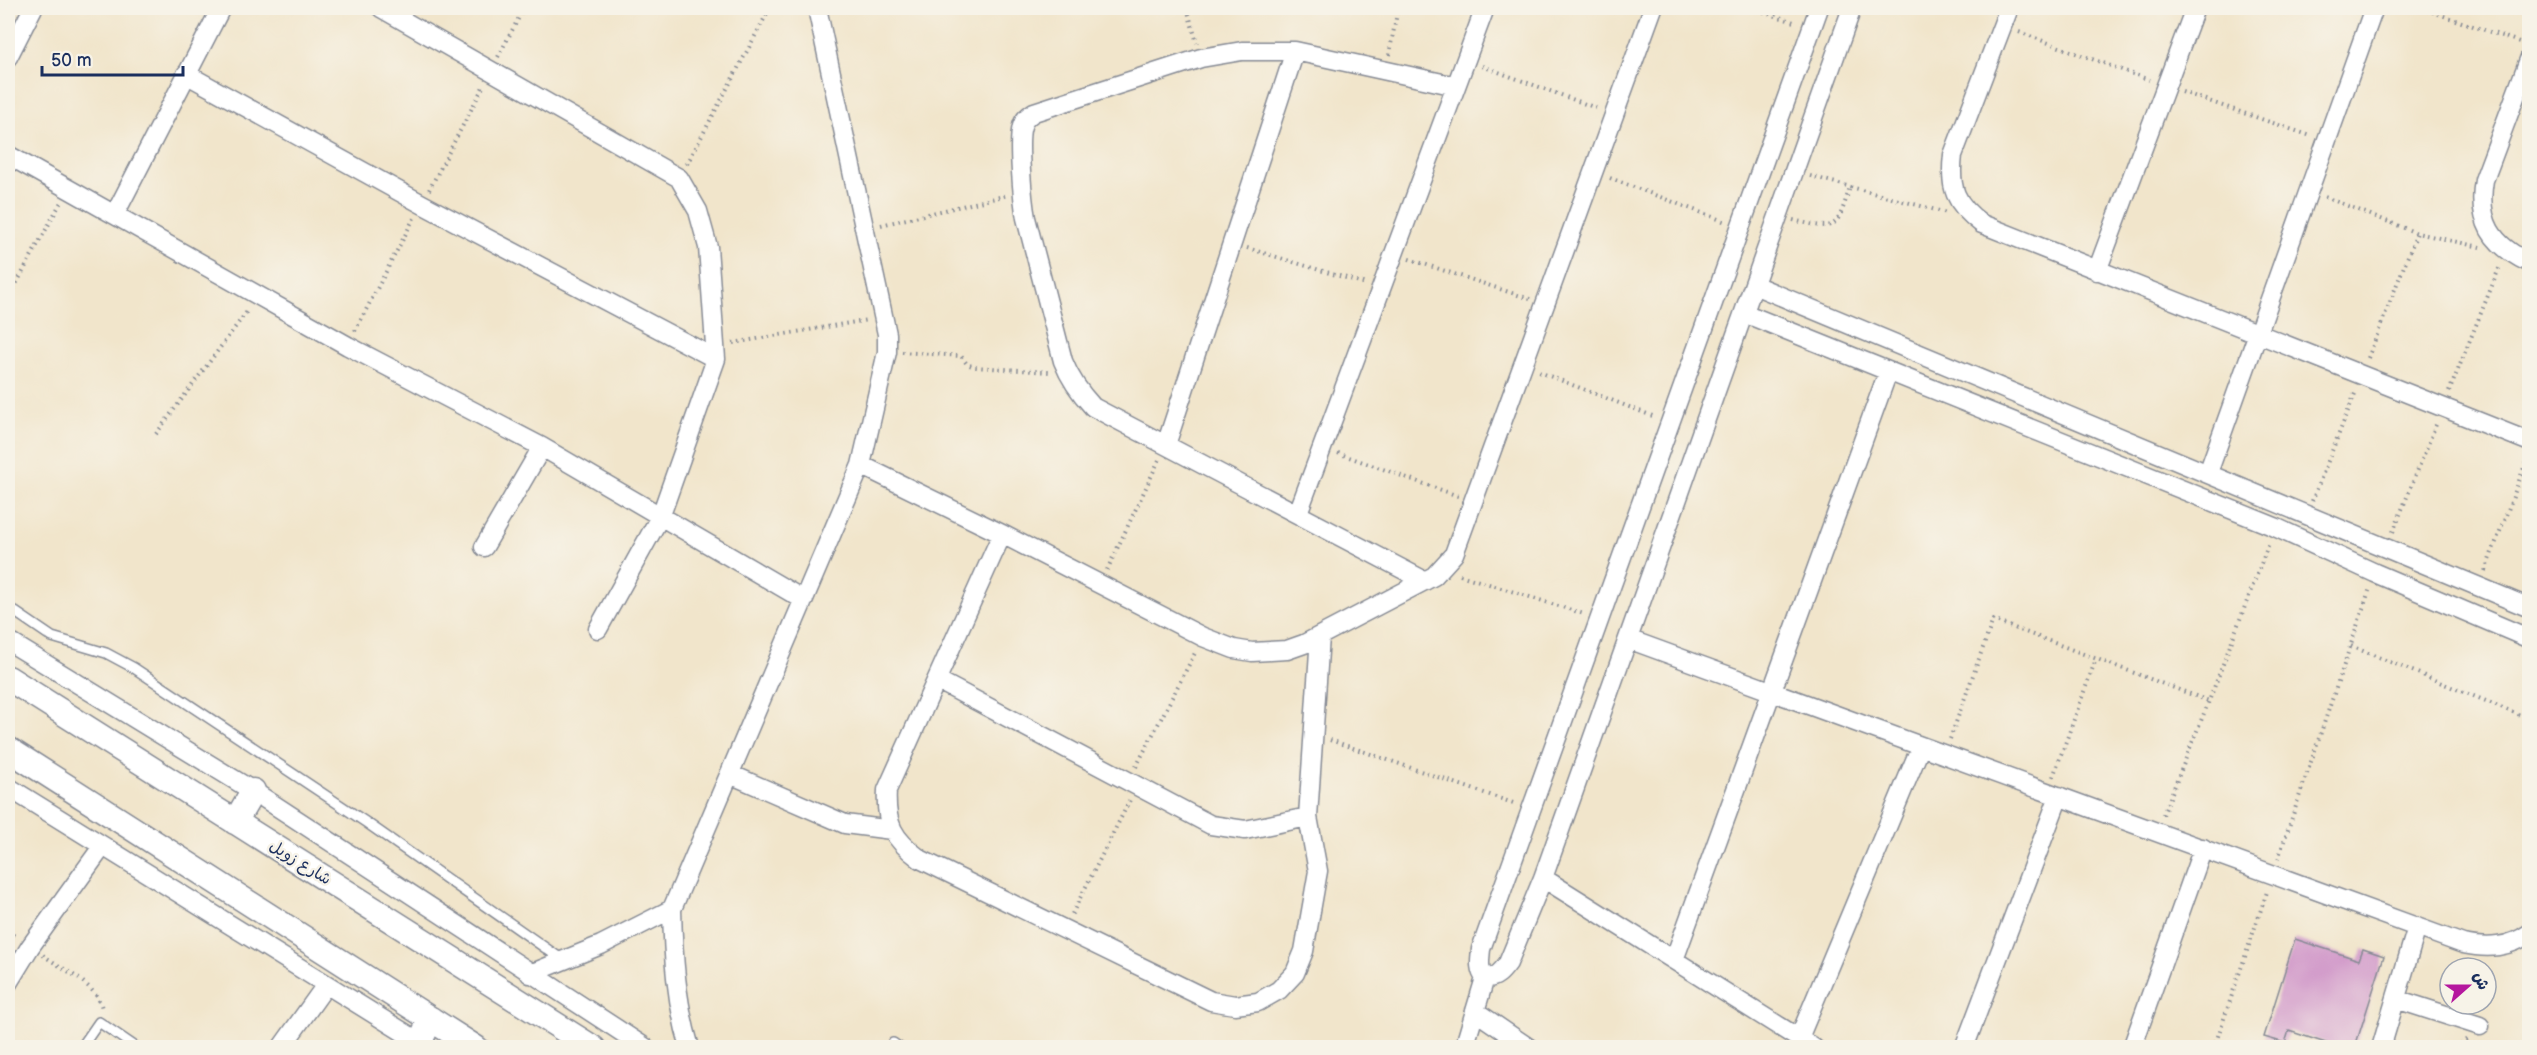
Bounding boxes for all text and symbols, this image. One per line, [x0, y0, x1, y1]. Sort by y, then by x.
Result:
scale bar [42, 39, 183, 77]
text: 50 m [51, 50, 92, 71]
street label: شارع زويل [265, 837, 334, 890]
north arrow [2438, 956, 2498, 1016]
text: ش [2469, 970, 2493, 993]

